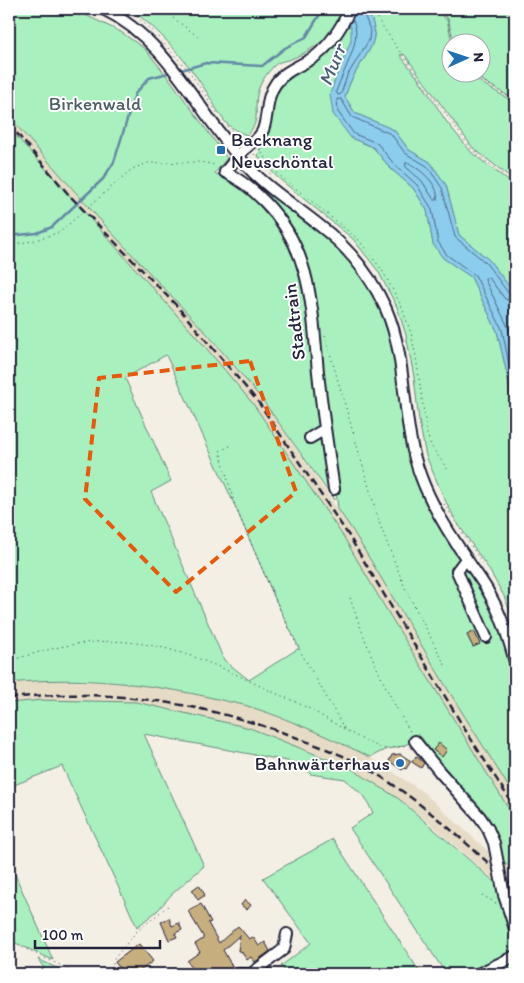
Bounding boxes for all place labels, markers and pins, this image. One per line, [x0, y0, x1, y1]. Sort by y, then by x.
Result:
place label: Backnang Neuschöntal [231, 128, 334, 173]
marker: Backnang Neuschöntal [215, 144, 227, 156]
place label: Bahnwärterhaus [255, 752, 390, 775]
marker: Bahnwärterhaus [394, 757, 406, 769]

